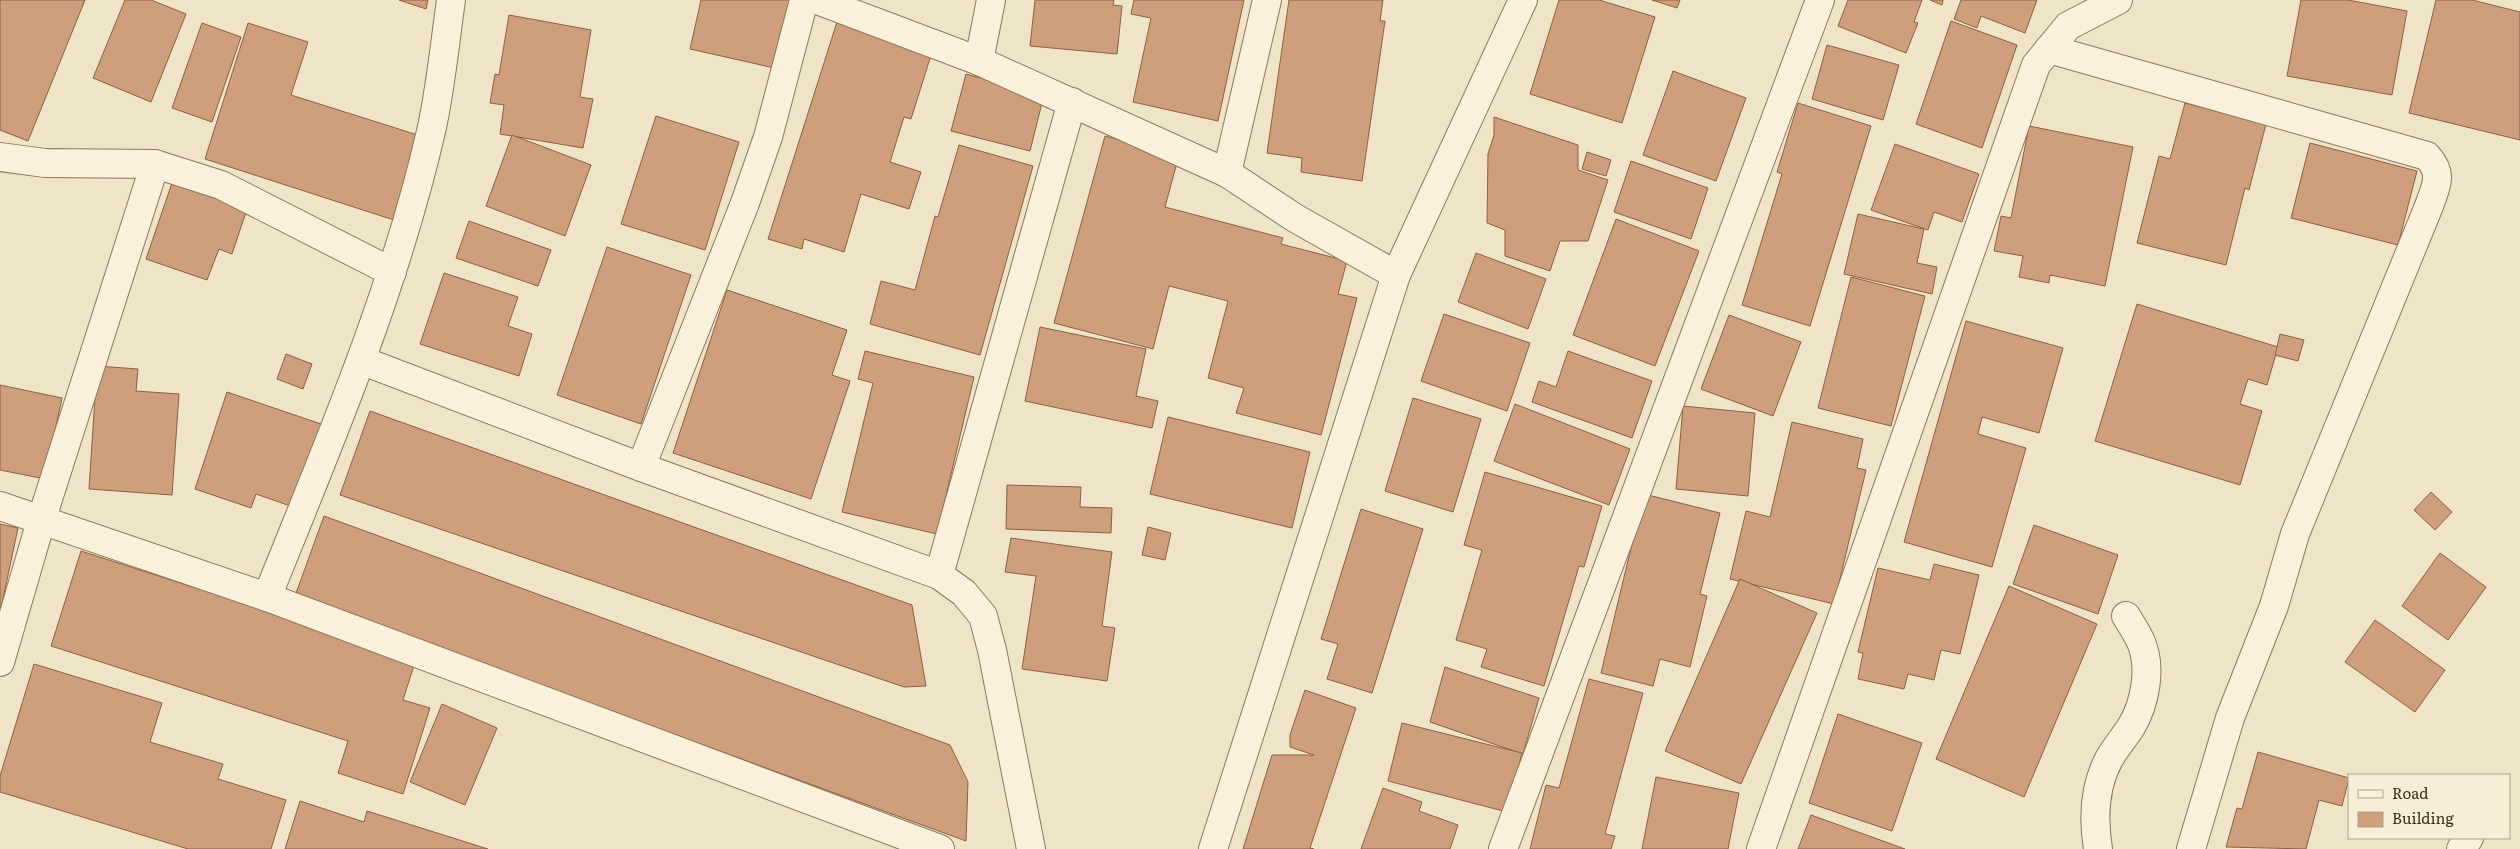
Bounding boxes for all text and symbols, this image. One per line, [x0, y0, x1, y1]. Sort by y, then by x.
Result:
legend [2348, 774, 2510, 839]
text: Road [2392, 781, 2428, 804]
text: Building [2392, 806, 2454, 829]

